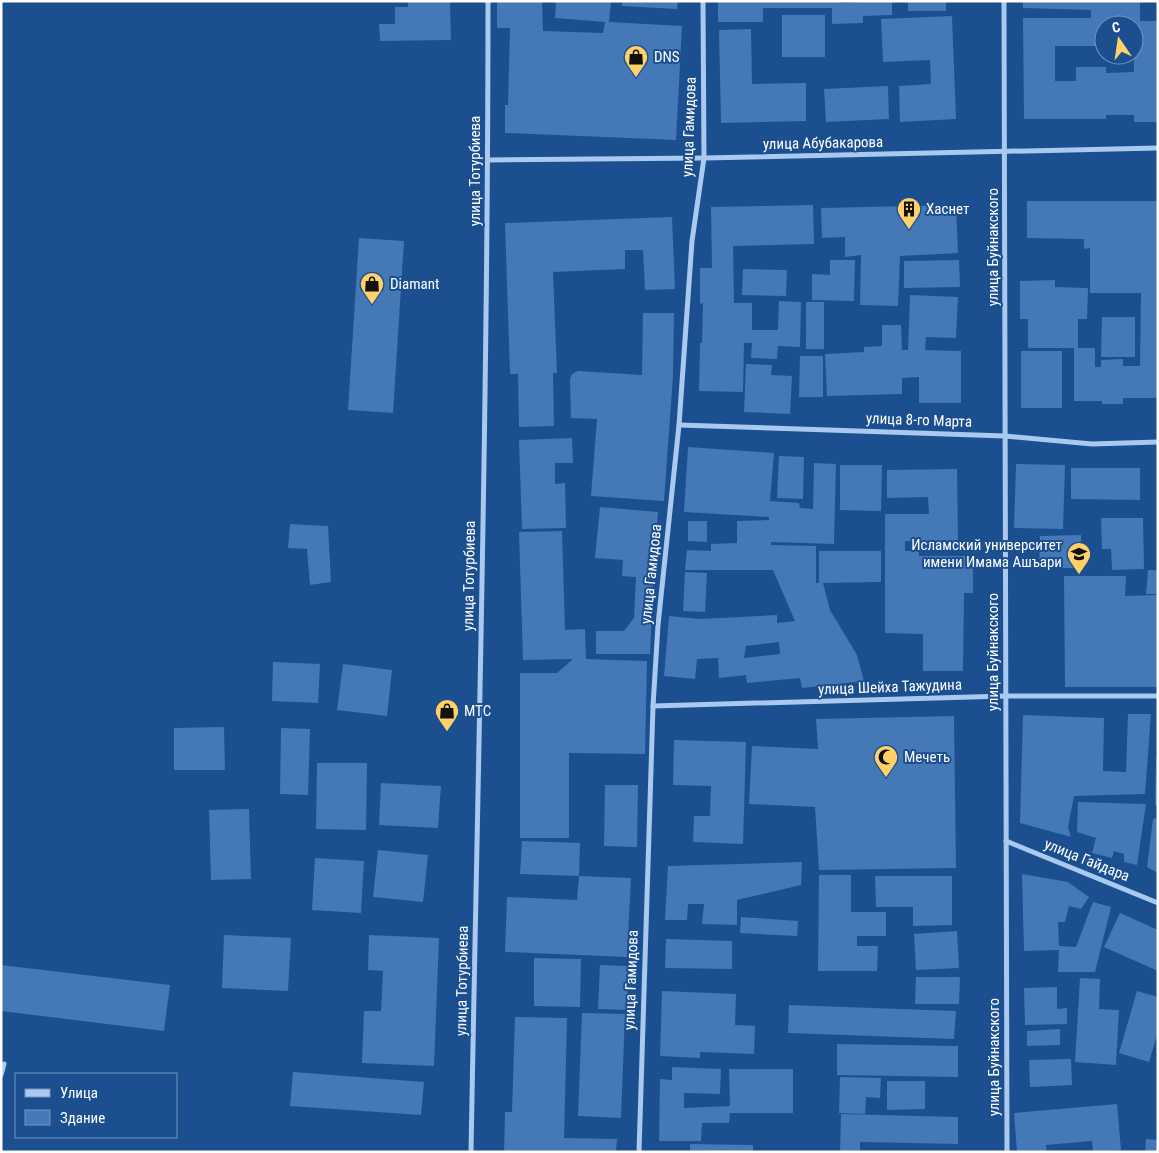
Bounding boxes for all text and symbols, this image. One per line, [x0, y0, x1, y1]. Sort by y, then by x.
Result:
north arrow [1094, 15, 1144, 65]
text: С [1110, 19, 1122, 36]
shop icon: DNS [623, 44, 649, 78]
place label: DNS [654, 48, 680, 66]
street label: улица Гамидова [678, 77, 700, 177]
street label: улица Тотурбиева [466, 116, 484, 226]
street label: улица Абубакарова [763, 133, 883, 153]
street label: улица Буйнакского [984, 188, 1002, 306]
building icon: Хаснет [896, 196, 922, 230]
place label: Хаснет [926, 200, 969, 218]
shop icon: Diamant [359, 271, 385, 305]
place label: Diamant [390, 275, 439, 293]
street label: улица 8-го Марта [866, 409, 972, 431]
street label: улица Тотурбиева [459, 521, 479, 631]
street label: улица Гамидова [637, 523, 665, 625]
place label: Исламский университет имени Имама Ашъари [911, 536, 1062, 571]
school or university icon: Исламский университет имени Имама Ашъари [1066, 541, 1092, 575]
street label: улица Буйнакского [984, 593, 1002, 711]
street label: улица Шейха Тажудина [818, 675, 962, 699]
shop icon: МТС [434, 698, 460, 732]
place label: МТС [464, 702, 491, 720]
mosque icon: Мечеть [873, 744, 899, 778]
place label: Мечеть [904, 748, 950, 766]
street label: улица Гайдара [1042, 835, 1132, 885]
street label: улица Тотурбиева [452, 926, 472, 1036]
street label: улица Гамидова [620, 930, 642, 1030]
street label: улица Буйнакского [985, 998, 1003, 1116]
legend [15, 1073, 178, 1138]
text: Улица [60, 1084, 98, 1102]
text: Здание [60, 1109, 105, 1127]

